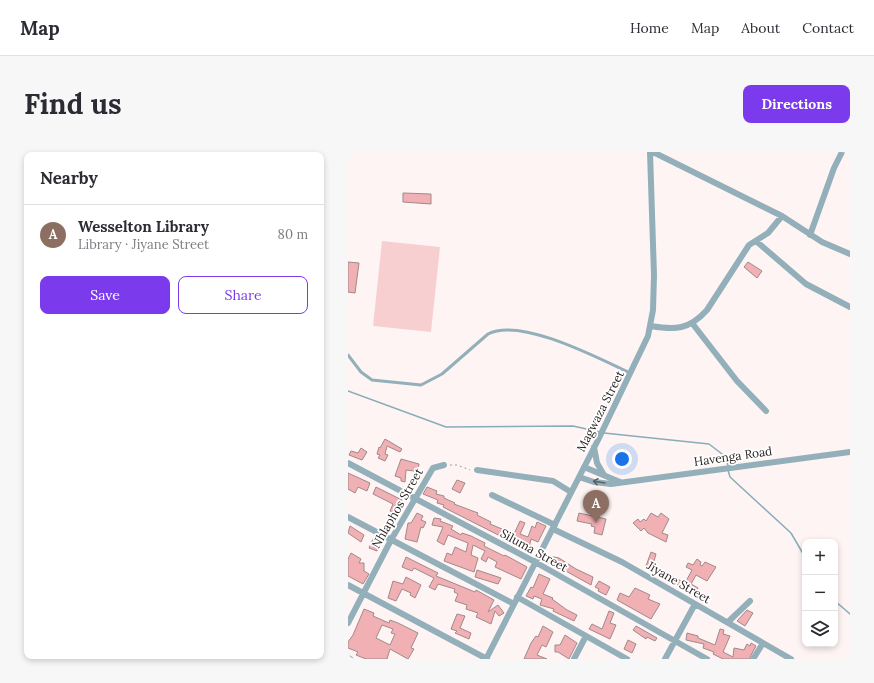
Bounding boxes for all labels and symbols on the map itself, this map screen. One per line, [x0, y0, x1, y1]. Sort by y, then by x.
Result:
street label: Magwaza Street [573, 368, 627, 454]
street label: Havenga Road [693, 443, 773, 469]
your location [612, 449, 632, 469]
street label: Nhlaphos Street [368, 465, 426, 551]
one-way arrow [593, 478, 606, 486]
pin: A [583, 490, 609, 523]
street label: Siluma Street [498, 525, 571, 575]
street label: Jiyane Street [644, 557, 714, 606]

